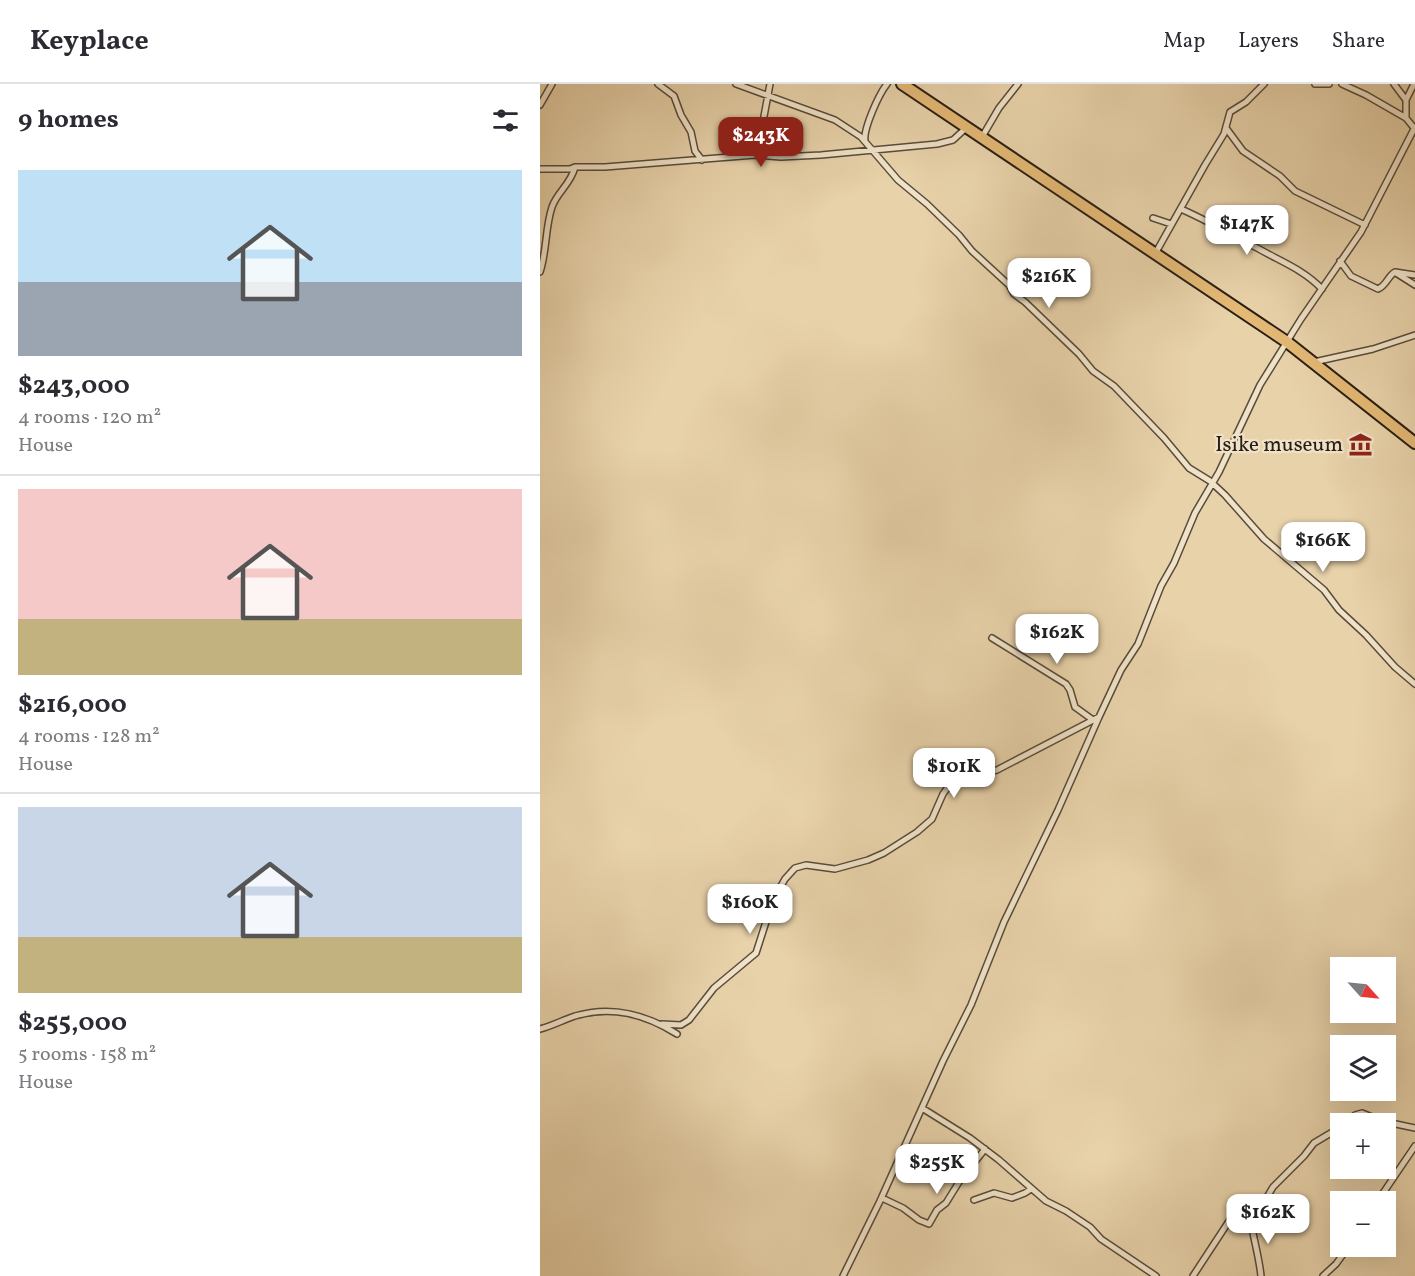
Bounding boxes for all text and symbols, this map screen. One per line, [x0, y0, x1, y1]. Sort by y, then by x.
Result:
text: Keyplace [30, 22, 149, 61]
text: Map [1163, 27, 1205, 56]
text: Layers [1238, 27, 1299, 56]
text: Share [1332, 27, 1385, 56]
text: 9 homes [18, 102, 119, 138]
icon: filters [489, 104, 522, 137]
pin: $243K [719, 117, 803, 168]
text: $243K [732, 122, 790, 150]
pin: $147K [1205, 205, 1289, 256]
icon: home [216, 209, 324, 317]
text: $147K [1219, 210, 1275, 238]
pin: $216K [1007, 258, 1091, 309]
text: $216K [1021, 263, 1077, 291]
text: $243,000 [18, 368, 130, 404]
text: 4 rooms · 120 m² [18, 404, 161, 432]
place label: Isike museum [1215, 431, 1343, 460]
museum icon: Isike museum [1348, 431, 1374, 457]
text: House [18, 432, 73, 460]
pin: $166K [1281, 522, 1365, 573]
text: $166K [1295, 527, 1351, 555]
icon: home [216, 528, 324, 636]
pin: $162K [1015, 614, 1099, 665]
text: $162K [1029, 619, 1085, 647]
text: $216,000 [18, 687, 127, 723]
text: 4 rooms · 128 m² [18, 723, 160, 751]
pin: $101K [912, 748, 996, 799]
text: House [18, 751, 73, 779]
text: $101K [927, 753, 981, 781]
icon: home [216, 846, 324, 954]
pin: $160K [708, 884, 792, 935]
text: $160K [722, 889, 778, 917]
north arrow [1330, 957, 1396, 1023]
map controls [1330, 957, 1396, 1257]
text: $255,000 [18, 1005, 127, 1041]
button: layers [1330, 1035, 1396, 1101]
text: 5 rooms · 158 m² [18, 1041, 156, 1069]
text: House [18, 1069, 73, 1097]
button: + [1330, 1113, 1396, 1179]
pin: $255K [895, 1144, 979, 1195]
text: $255K [909, 1149, 965, 1177]
button: − [1330, 1191, 1396, 1257]
pin: $162K [1226, 1194, 1310, 1245]
text: $162K [1240, 1199, 1296, 1227]

